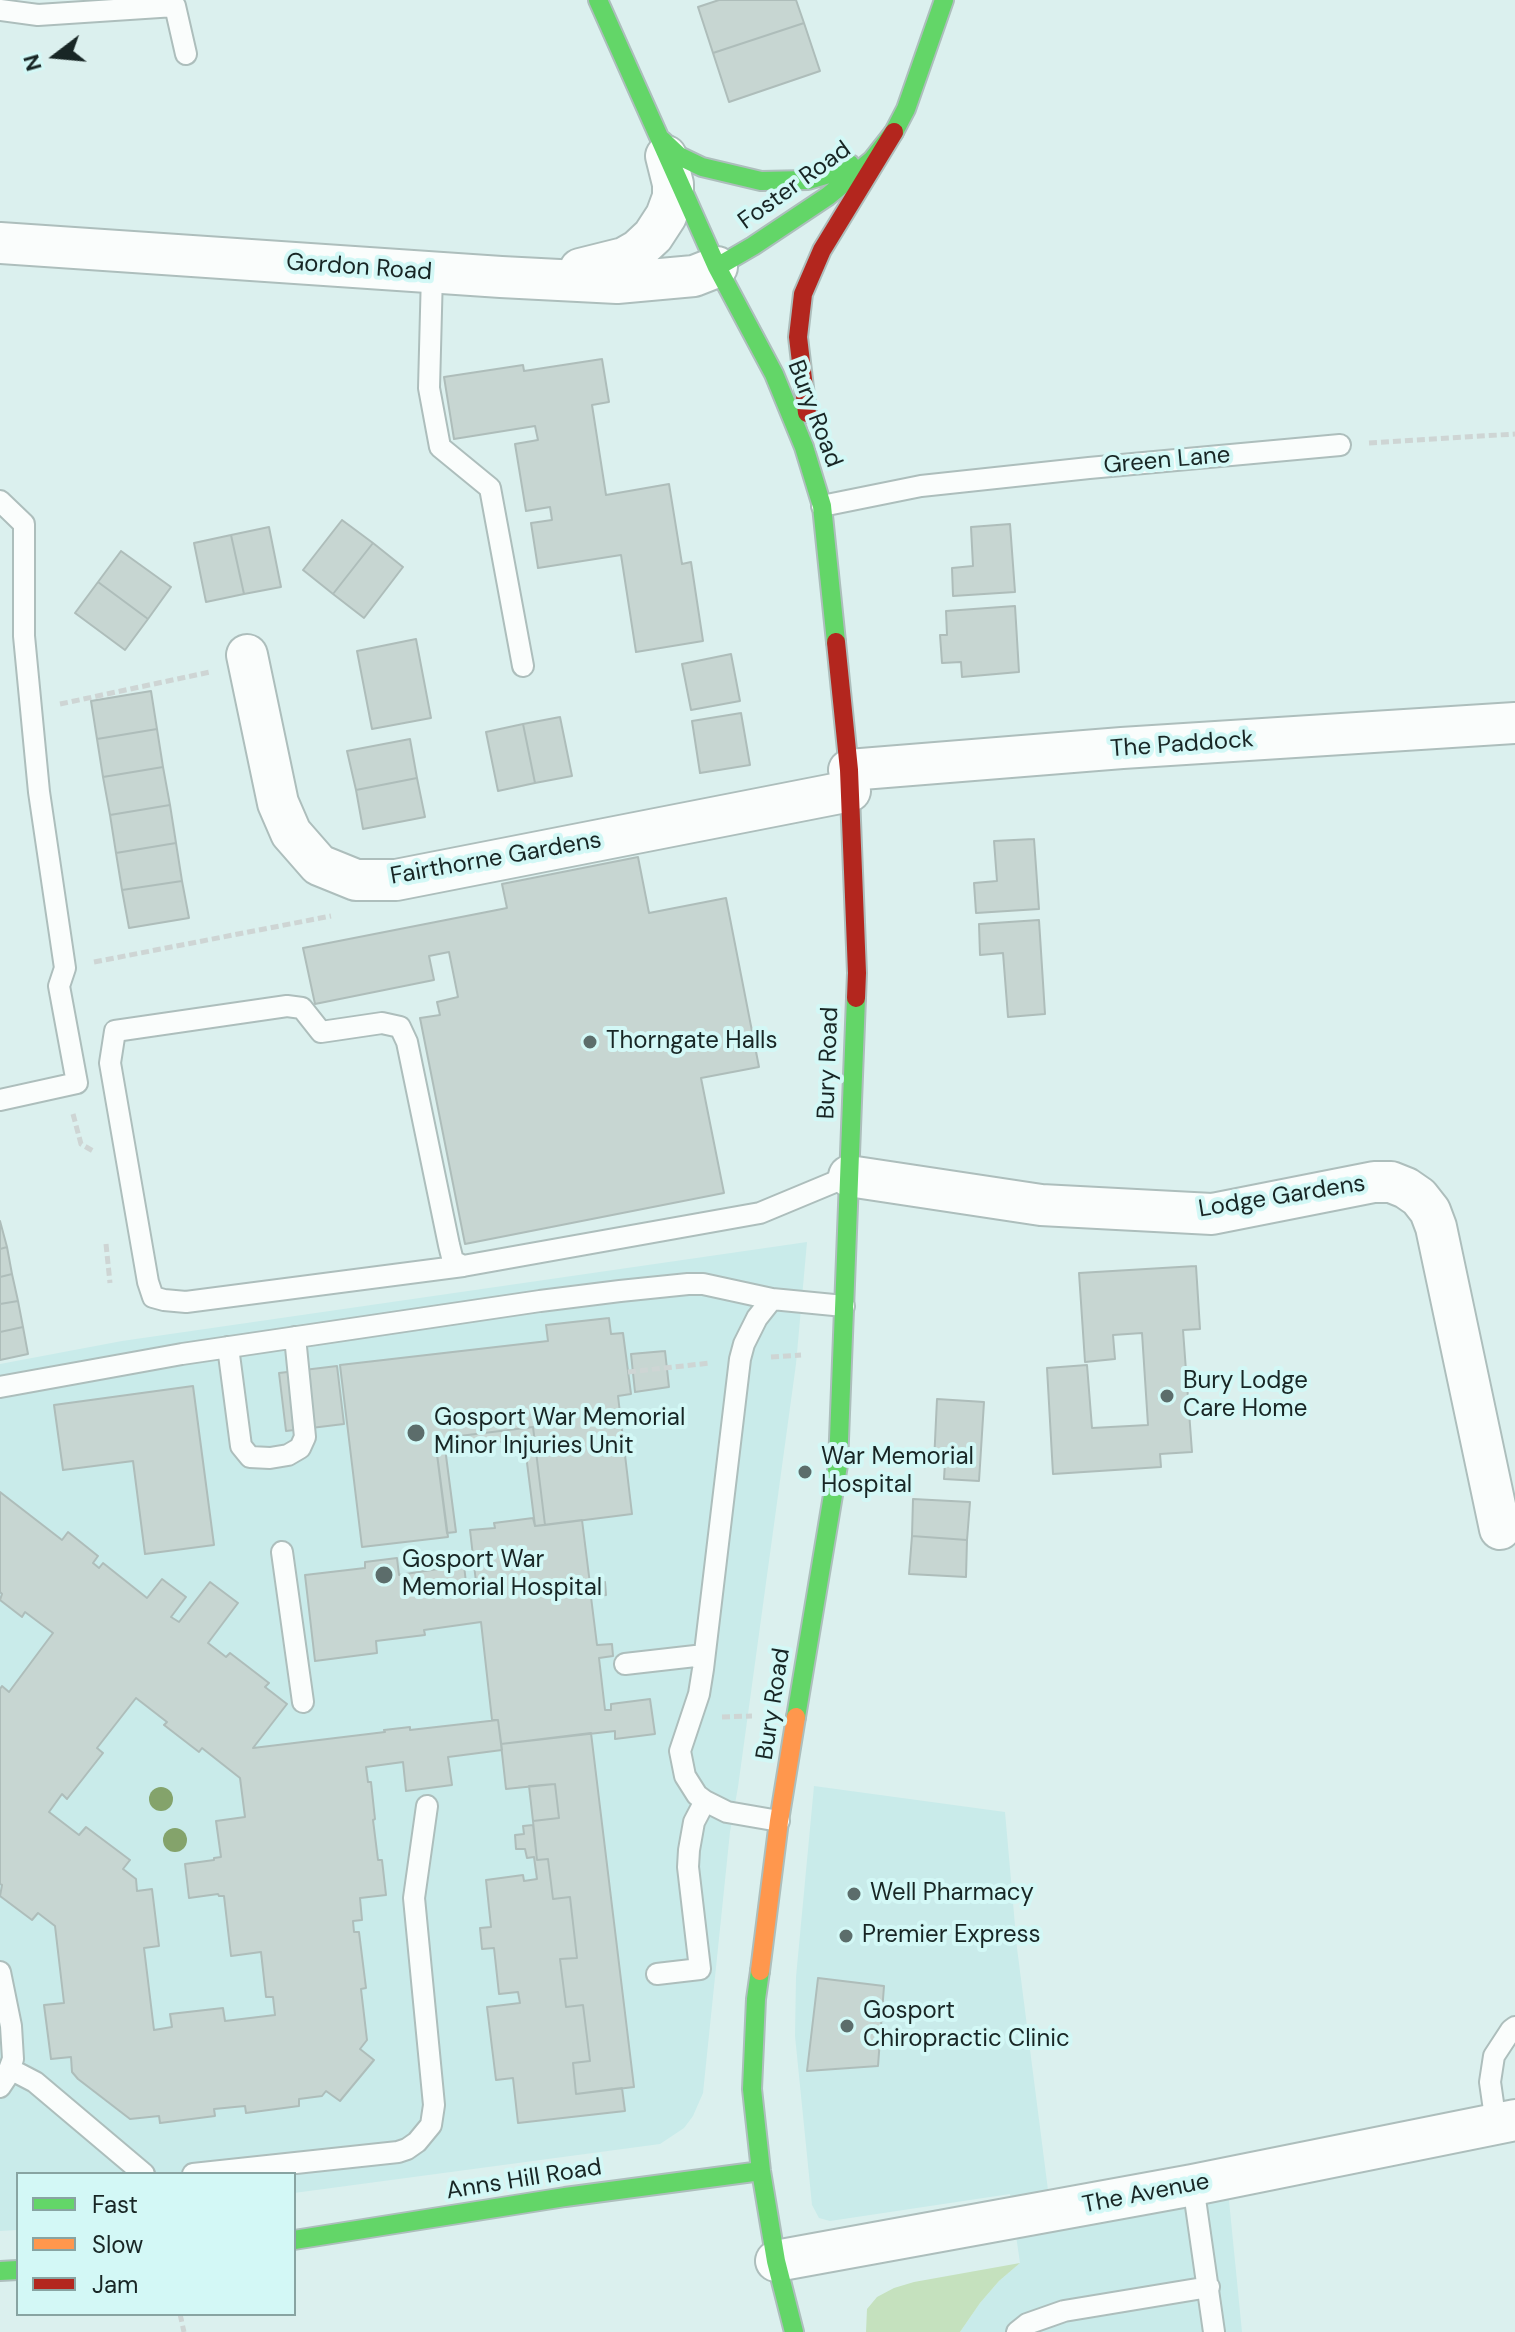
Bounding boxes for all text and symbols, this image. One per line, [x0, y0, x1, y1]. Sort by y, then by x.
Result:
north arrow [16, 16, 96, 96]
text: N [16, 51, 49, 74]
street label: Foster Road [733, 136, 857, 236]
street label: Gordon Road [285, 249, 433, 287]
street label: Bury Road [780, 356, 848, 472]
street label: Green Lane [1102, 441, 1232, 481]
street label: The Paddock [1109, 726, 1255, 764]
street label: Fairthorne Gardens [388, 826, 604, 892]
street label: Bury Road [813, 1006, 845, 1120]
place label: Thorngate Halls [606, 1028, 778, 1056]
marker: Thorngate Halls [581, 1033, 599, 1051]
street label: Lodge Gardens [1197, 1170, 1367, 1224]
place label: Bury Lodge Care Home [1183, 1368, 1308, 1424]
marker: Bury Lodge Care Home [1158, 1387, 1176, 1405]
place label: Gosport War Memorial Minor Injuries Unit [434, 1405, 685, 1461]
marker: Gosport War Memorial Minor Injuries Unit [405, 1422, 427, 1444]
place label: War Memorial Hospital [821, 1444, 974, 1500]
marker: War Memorial Hospital [796, 1463, 814, 1481]
place label: Gosport War Memorial Hospital [402, 1547, 602, 1603]
marker: Gosport War Memorial Hospital [373, 1564, 395, 1586]
street label: Bury Road [751, 1646, 797, 1762]
place label: Well Pharmacy [870, 1880, 1034, 1908]
marker: Well Pharmacy [845, 1885, 863, 1903]
place label: Premier Express [862, 1922, 1041, 1950]
marker: Premier Express [837, 1927, 855, 1945]
place label: Gosport Chiropractic Clinic [863, 1998, 1070, 2054]
marker: Gosport Chiropractic Clinic [838, 2017, 856, 2035]
street label: Anns Hill Road [444, 2153, 604, 2207]
street label: The Avenue [1080, 2168, 1212, 2220]
legend [16, 2172, 296, 2316]
text: Fast [92, 2189, 138, 2220]
text: Slow [92, 2229, 143, 2260]
text: Jam [92, 2269, 138, 2300]

